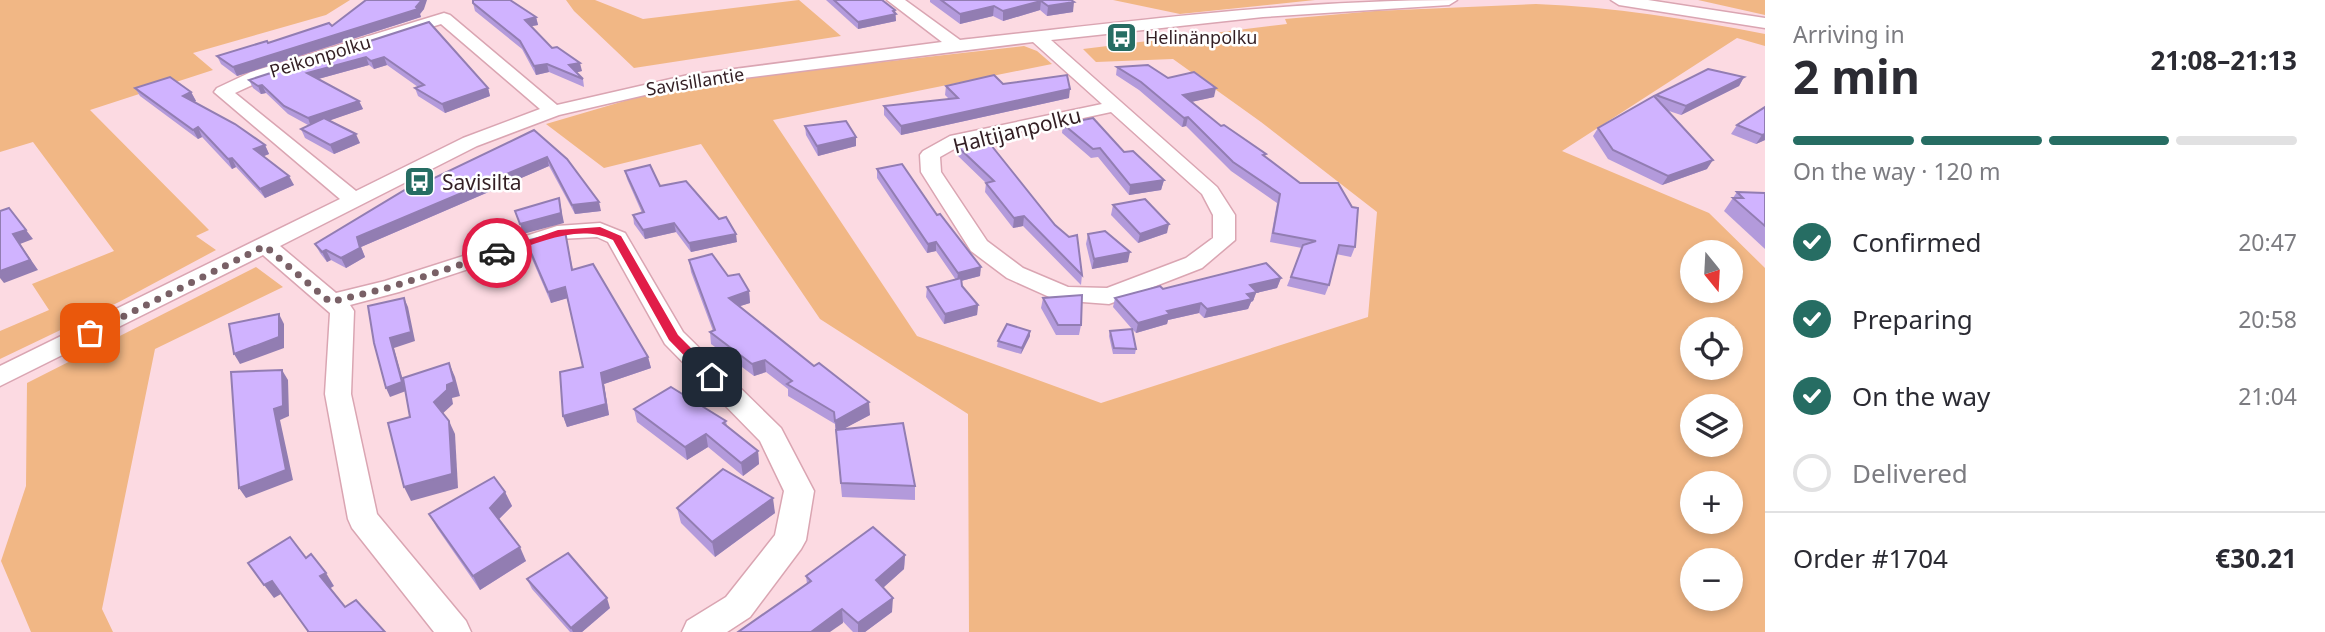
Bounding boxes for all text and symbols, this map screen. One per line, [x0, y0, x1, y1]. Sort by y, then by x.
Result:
text: Arriving in [1793, 18, 1905, 50]
bus stop icon: Helinänpolku [1105, 20, 1139, 54]
place label: Helinänpolku [1145, 25, 1257, 49]
street label: Peikonpolku [266, 29, 374, 83]
text: 21:08–21:13 [2150, 42, 2297, 78]
text: 2 min [1793, 45, 1920, 107]
street label: Savisillantie [644, 61, 746, 101]
street label: Haltijanpolku [950, 101, 1084, 159]
text: On the way · 120 m [1793, 155, 2000, 187]
bus stop icon: Savisilta [402, 165, 436, 199]
place label: Savisilta [442, 168, 522, 196]
courier [462, 218, 532, 288]
icon: check [1793, 223, 1831, 261]
text: Confirmed [1852, 224, 1982, 260]
text: 20:47 [2238, 226, 2297, 258]
icon: car [478, 234, 516, 272]
north arrow [1680, 240, 1743, 303]
map controls [1680, 240, 1743, 611]
icon: check [1793, 300, 1831, 338]
text: Preparing [1852, 301, 1973, 337]
pin [60, 303, 120, 363]
text: 20:58 [2238, 303, 2297, 335]
icon: bag [71, 314, 109, 352]
button: locate [1680, 317, 1743, 380]
pin [682, 347, 742, 407]
icon: home [693, 358, 731, 396]
icon: check [1793, 377, 1831, 415]
text: On the way [1852, 378, 1990, 414]
text: 21:04 [2238, 380, 2297, 412]
button: layers [1680, 394, 1743, 457]
text: Delivered [1852, 455, 1968, 491]
button: + [1680, 471, 1743, 534]
text: Order #1704 [1793, 540, 1948, 576]
text: €30.21 [2215, 540, 2297, 576]
button: − [1680, 548, 1743, 611]

